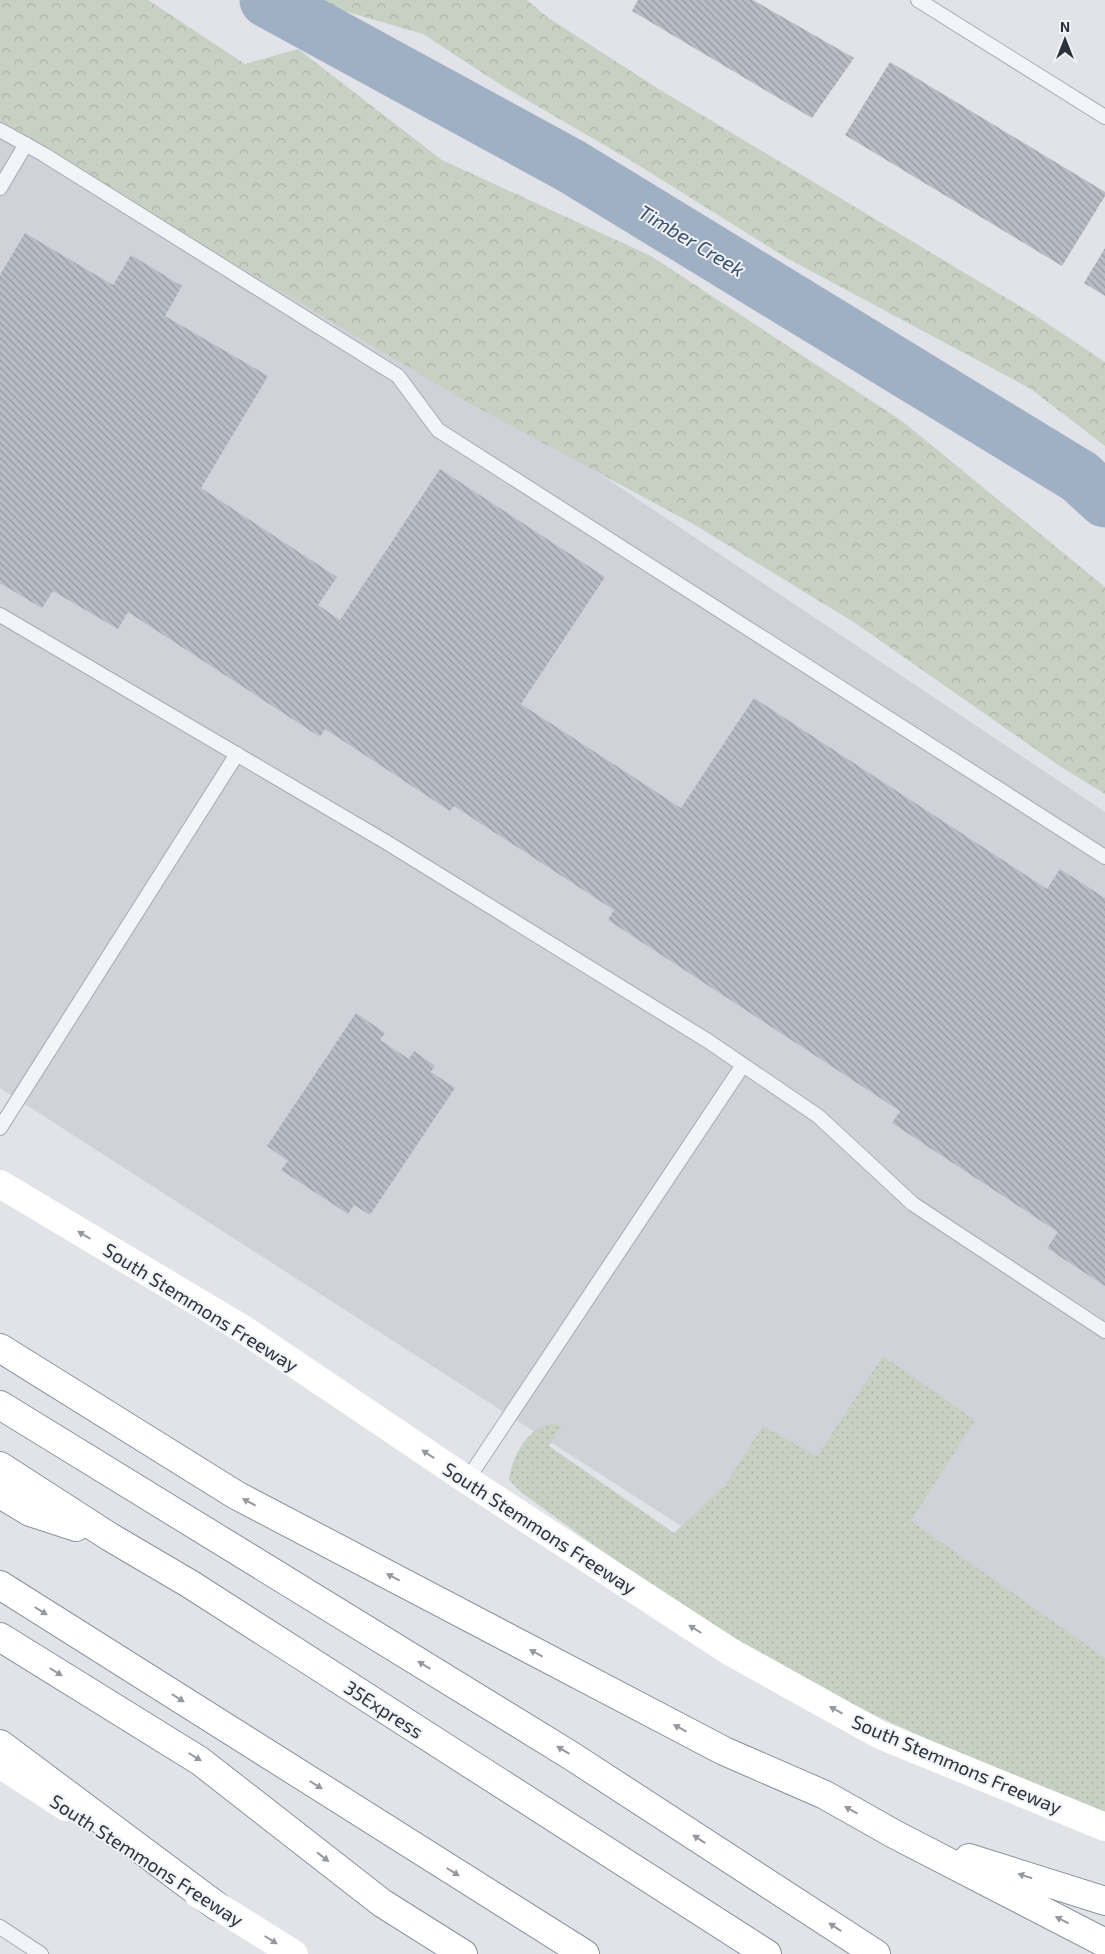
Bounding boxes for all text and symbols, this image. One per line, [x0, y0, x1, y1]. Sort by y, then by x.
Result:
north arrow [1040, 15, 1090, 65]
text: N [1060, 18, 1070, 35]
water label: Timber Creek [635, 199, 749, 281]
one-way arrow [78, 1230, 91, 1239]
street label: South Stemmons Freeway [99, 1237, 303, 1377]
one-way arrow [421, 1449, 434, 1458]
street label: South Stemmons Freeway [439, 1457, 641, 1599]
one-way arrow [241, 1498, 256, 1506]
one-way arrow [385, 1573, 400, 1581]
one-way arrow [35, 1607, 48, 1616]
one-way arrow [688, 1625, 702, 1634]
one-way arrow [529, 1649, 544, 1657]
one-way arrow [418, 1661, 431, 1670]
one-way arrow [50, 1668, 63, 1677]
street label: 35Express [340, 1675, 428, 1743]
one-way arrow [172, 1694, 185, 1703]
one-way arrow [829, 1706, 843, 1714]
street label: South Stemmons Freeway [849, 1709, 1065, 1819]
one-way arrow [673, 1724, 688, 1732]
one-way arrow [556, 1745, 569, 1755]
one-way arrow [188, 1753, 201, 1762]
one-way arrow [309, 1781, 322, 1790]
street label: South Stemmons Freeway [46, 1789, 248, 1931]
one-way arrow [844, 1806, 859, 1814]
one-way arrow [693, 1834, 706, 1843]
one-way arrow [316, 1851, 329, 1862]
one-way arrow [446, 1868, 460, 1877]
one-way arrow [1018, 1872, 1033, 1879]
one-way arrow [1054, 1916, 1069, 1924]
one-way arrow [829, 1923, 842, 1932]
one-way arrow [264, 1935, 277, 1944]

